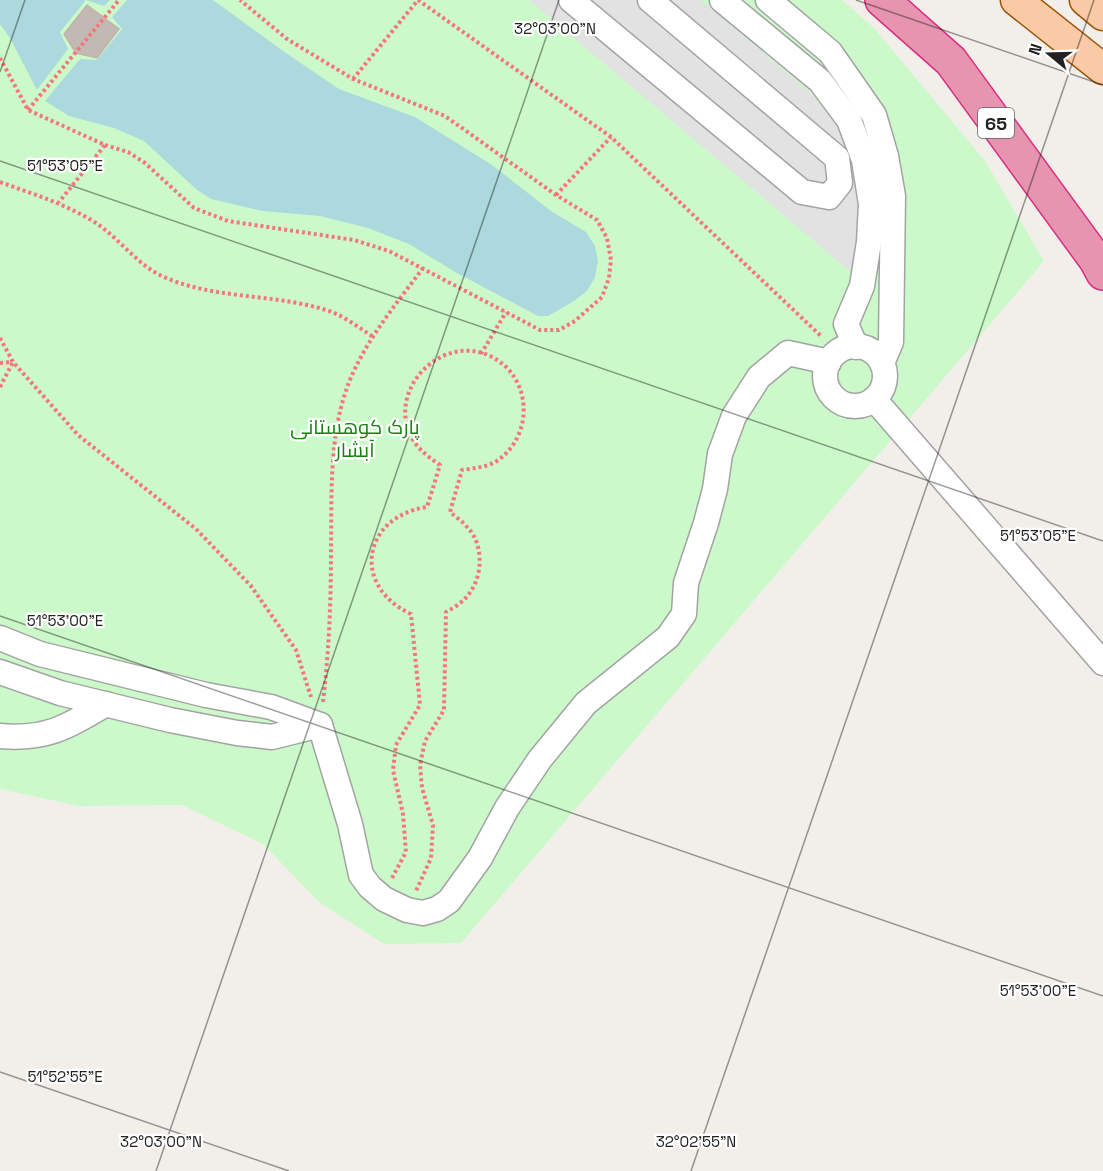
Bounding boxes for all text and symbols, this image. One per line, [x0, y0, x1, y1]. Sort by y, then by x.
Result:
text: 32°03'00"N [514, 19, 596, 38]
north arrow [1019, 24, 1079, 84]
text: N [1024, 41, 1047, 58]
road number: 65 [978, 108, 1014, 138]
text: 51°53'05"E [27, 156, 103, 175]
park label: پارک کوهستانی آبشار [290, 414, 420, 463]
text: 51°53'05"E [1000, 526, 1076, 545]
text: 51°53'00"E [27, 611, 103, 630]
text: 51°53'00"E [1000, 981, 1076, 1000]
text: 51°52'55"E [27, 1067, 103, 1086]
text: 32°03'00"N [120, 1132, 202, 1151]
text: 32°02'55"N [656, 1132, 736, 1151]

